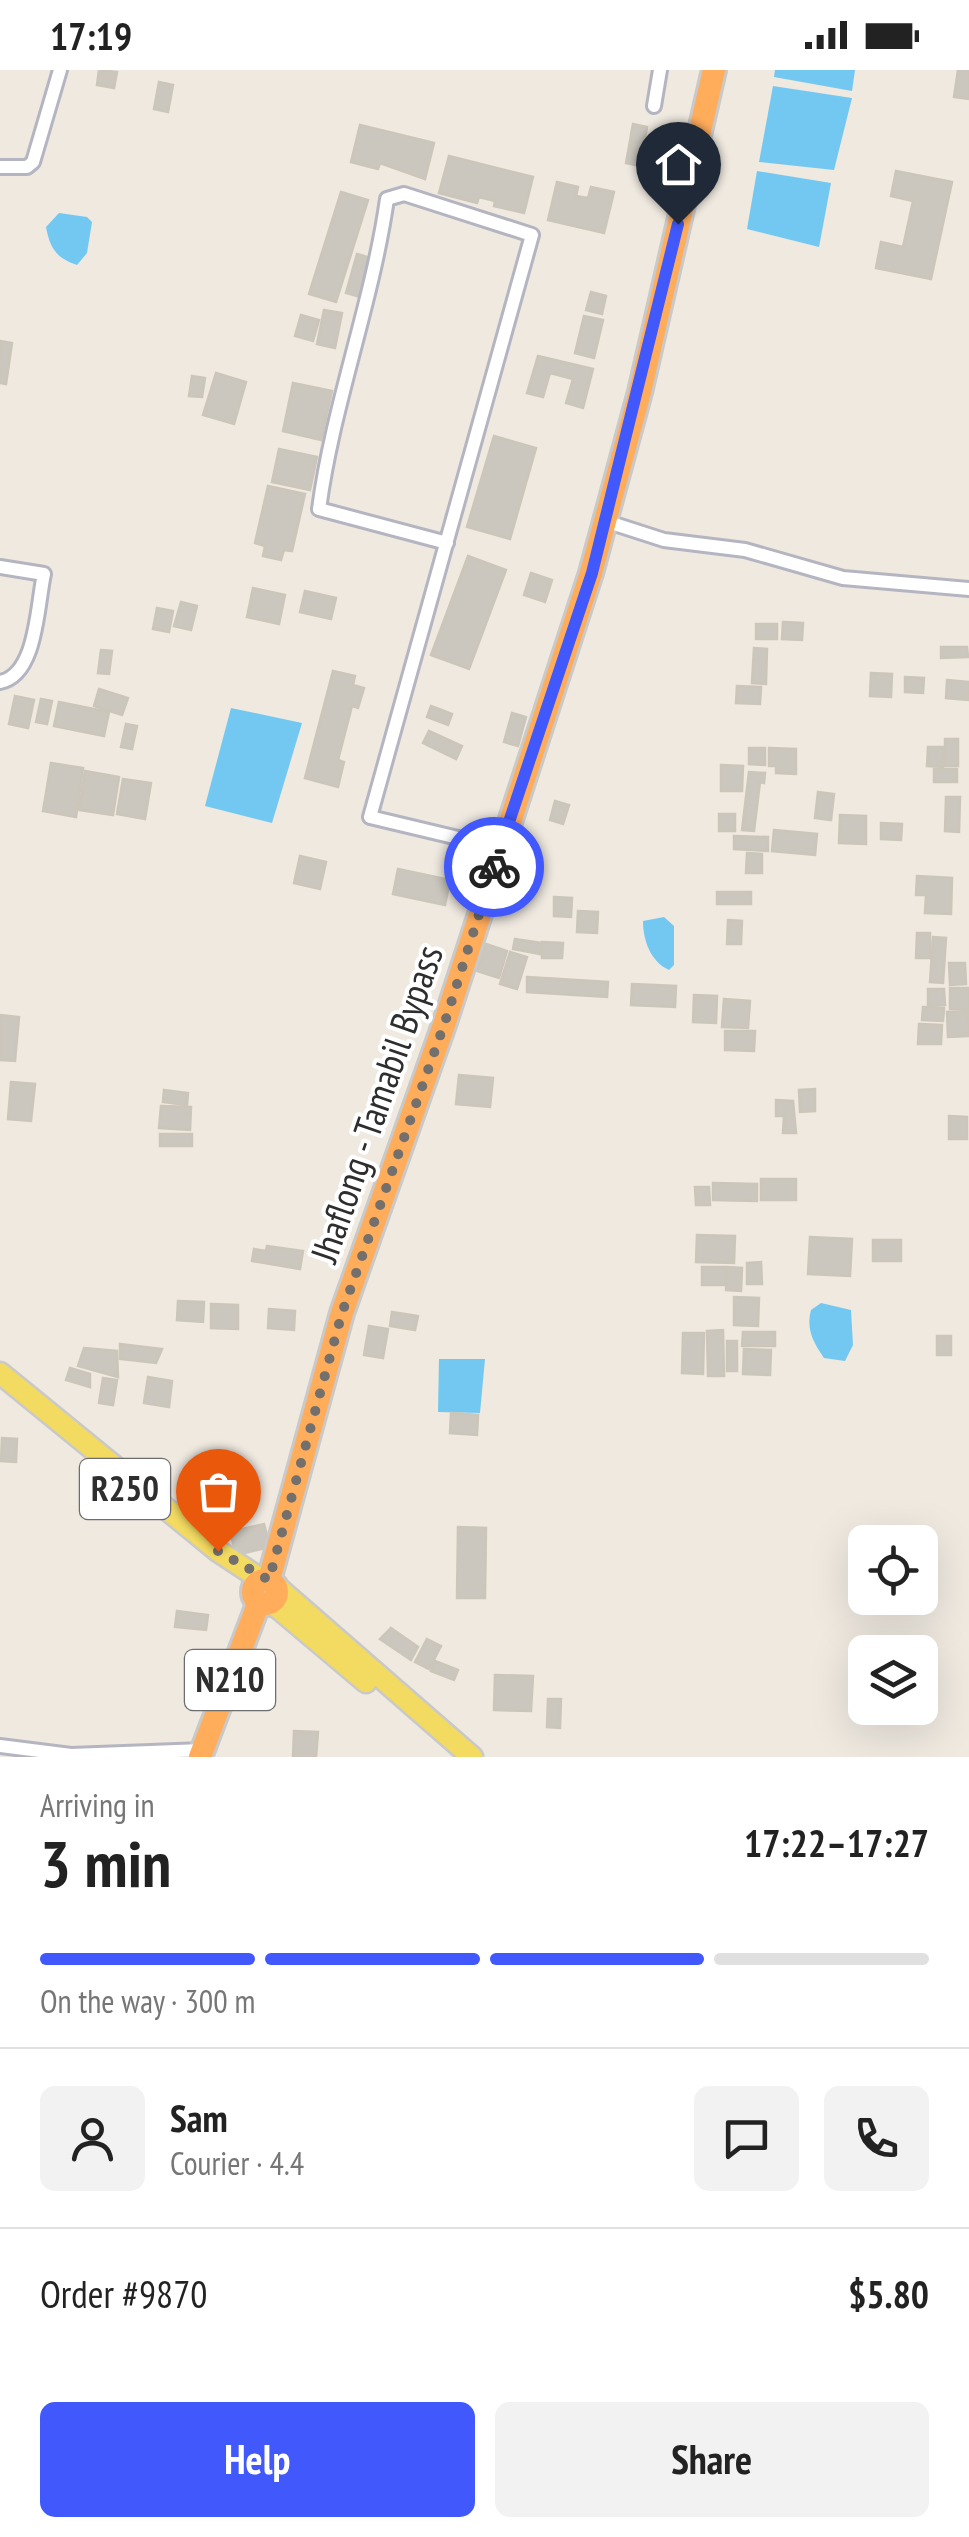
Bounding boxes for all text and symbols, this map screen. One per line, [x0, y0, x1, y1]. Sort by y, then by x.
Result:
text: 17:19 [50, 11, 132, 60]
pin [636, 122, 721, 225]
icon: home [651, 137, 706, 192]
courier [444, 817, 544, 917]
icon: bike [467, 840, 522, 895]
street label: Jhaflong - Tamabil Bypass [298, 939, 453, 1269]
pin [176, 1449, 261, 1552]
road number: R250 [80, 1459, 170, 1519]
icon: bag [191, 1464, 246, 1519]
map controls [848, 1525, 938, 1725]
button: locate [848, 1525, 938, 1615]
button: layers [848, 1635, 938, 1725]
road number: N210 [185, 1650, 275, 1710]
text: Arriving in [40, 1784, 155, 1826]
text: 17:22–17:27 [744, 1818, 929, 1867]
text: 3 min [40, 1821, 171, 1905]
text: On the way · 300 m [40, 1980, 255, 2022]
button: person [40, 2086, 145, 2191]
button: chat [694, 2086, 799, 2191]
button: phone [824, 2086, 929, 2191]
text: Sam [170, 2093, 228, 2142]
text: Courier · 4.4 [170, 2142, 304, 2184]
text: Order #9870 [40, 2269, 207, 2318]
text: $5.80 [848, 2269, 929, 2318]
button: Help [40, 2402, 475, 2517]
button: Share [495, 2402, 929, 2517]

